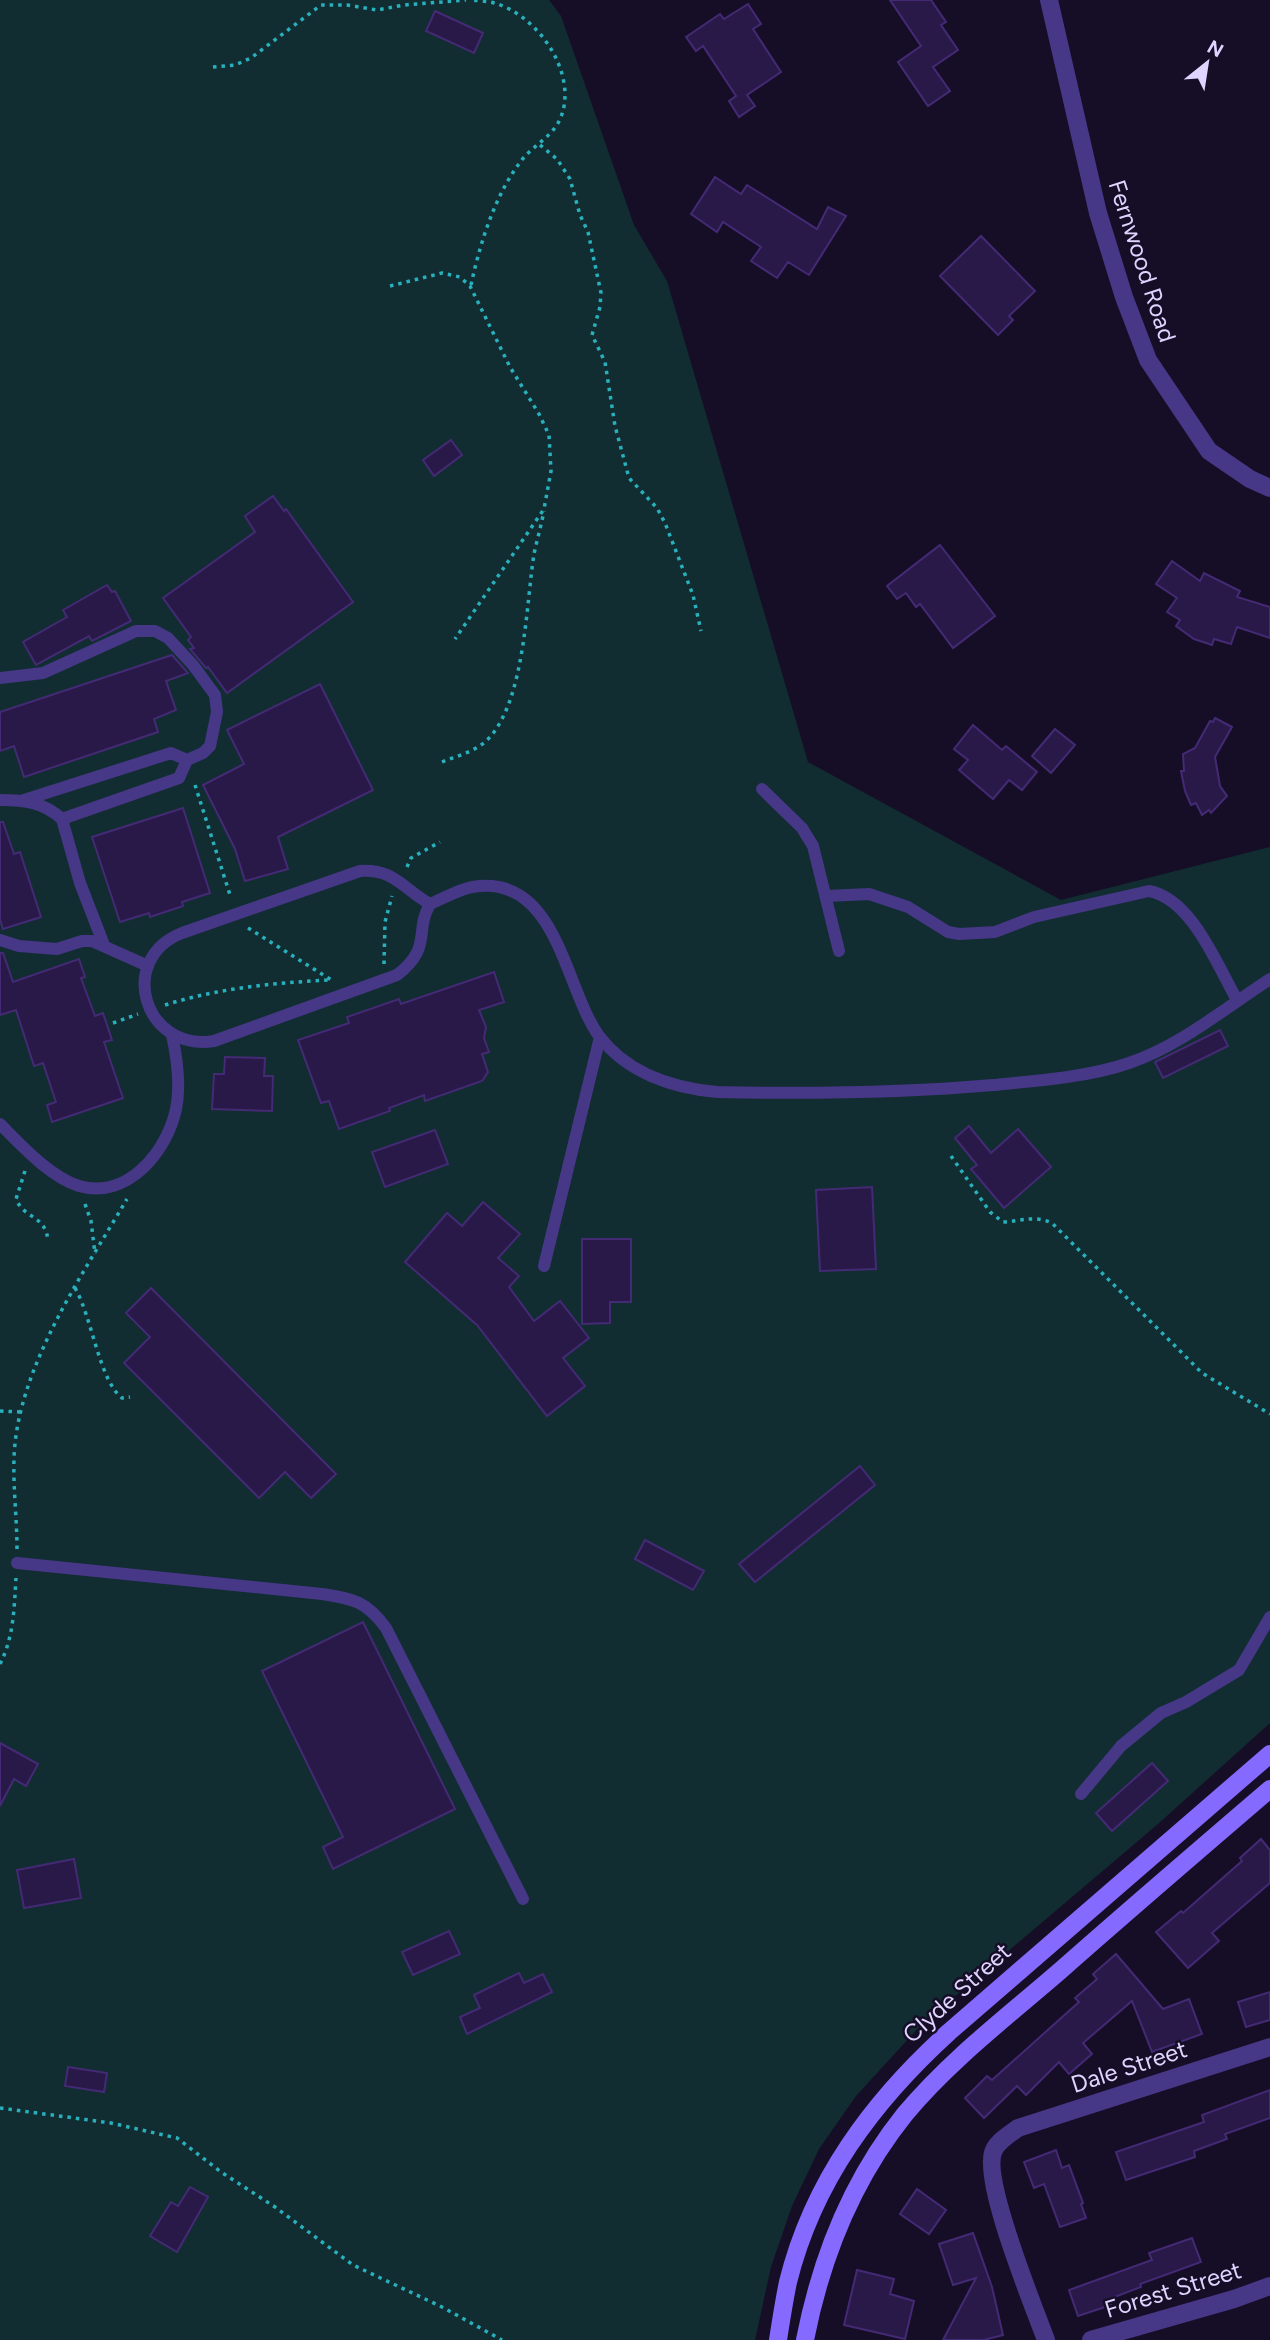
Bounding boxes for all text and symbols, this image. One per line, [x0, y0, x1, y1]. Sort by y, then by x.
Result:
north arrow [1172, 28, 1242, 98]
text: N [1203, 35, 1227, 62]
street label: Fernwood Road [1103, 176, 1182, 346]
street label: Clyde Street [897, 1937, 1017, 2049]
street label: Dale Street [1067, 2034, 1191, 2099]
street label: Forest Street [1101, 2255, 1245, 2324]

